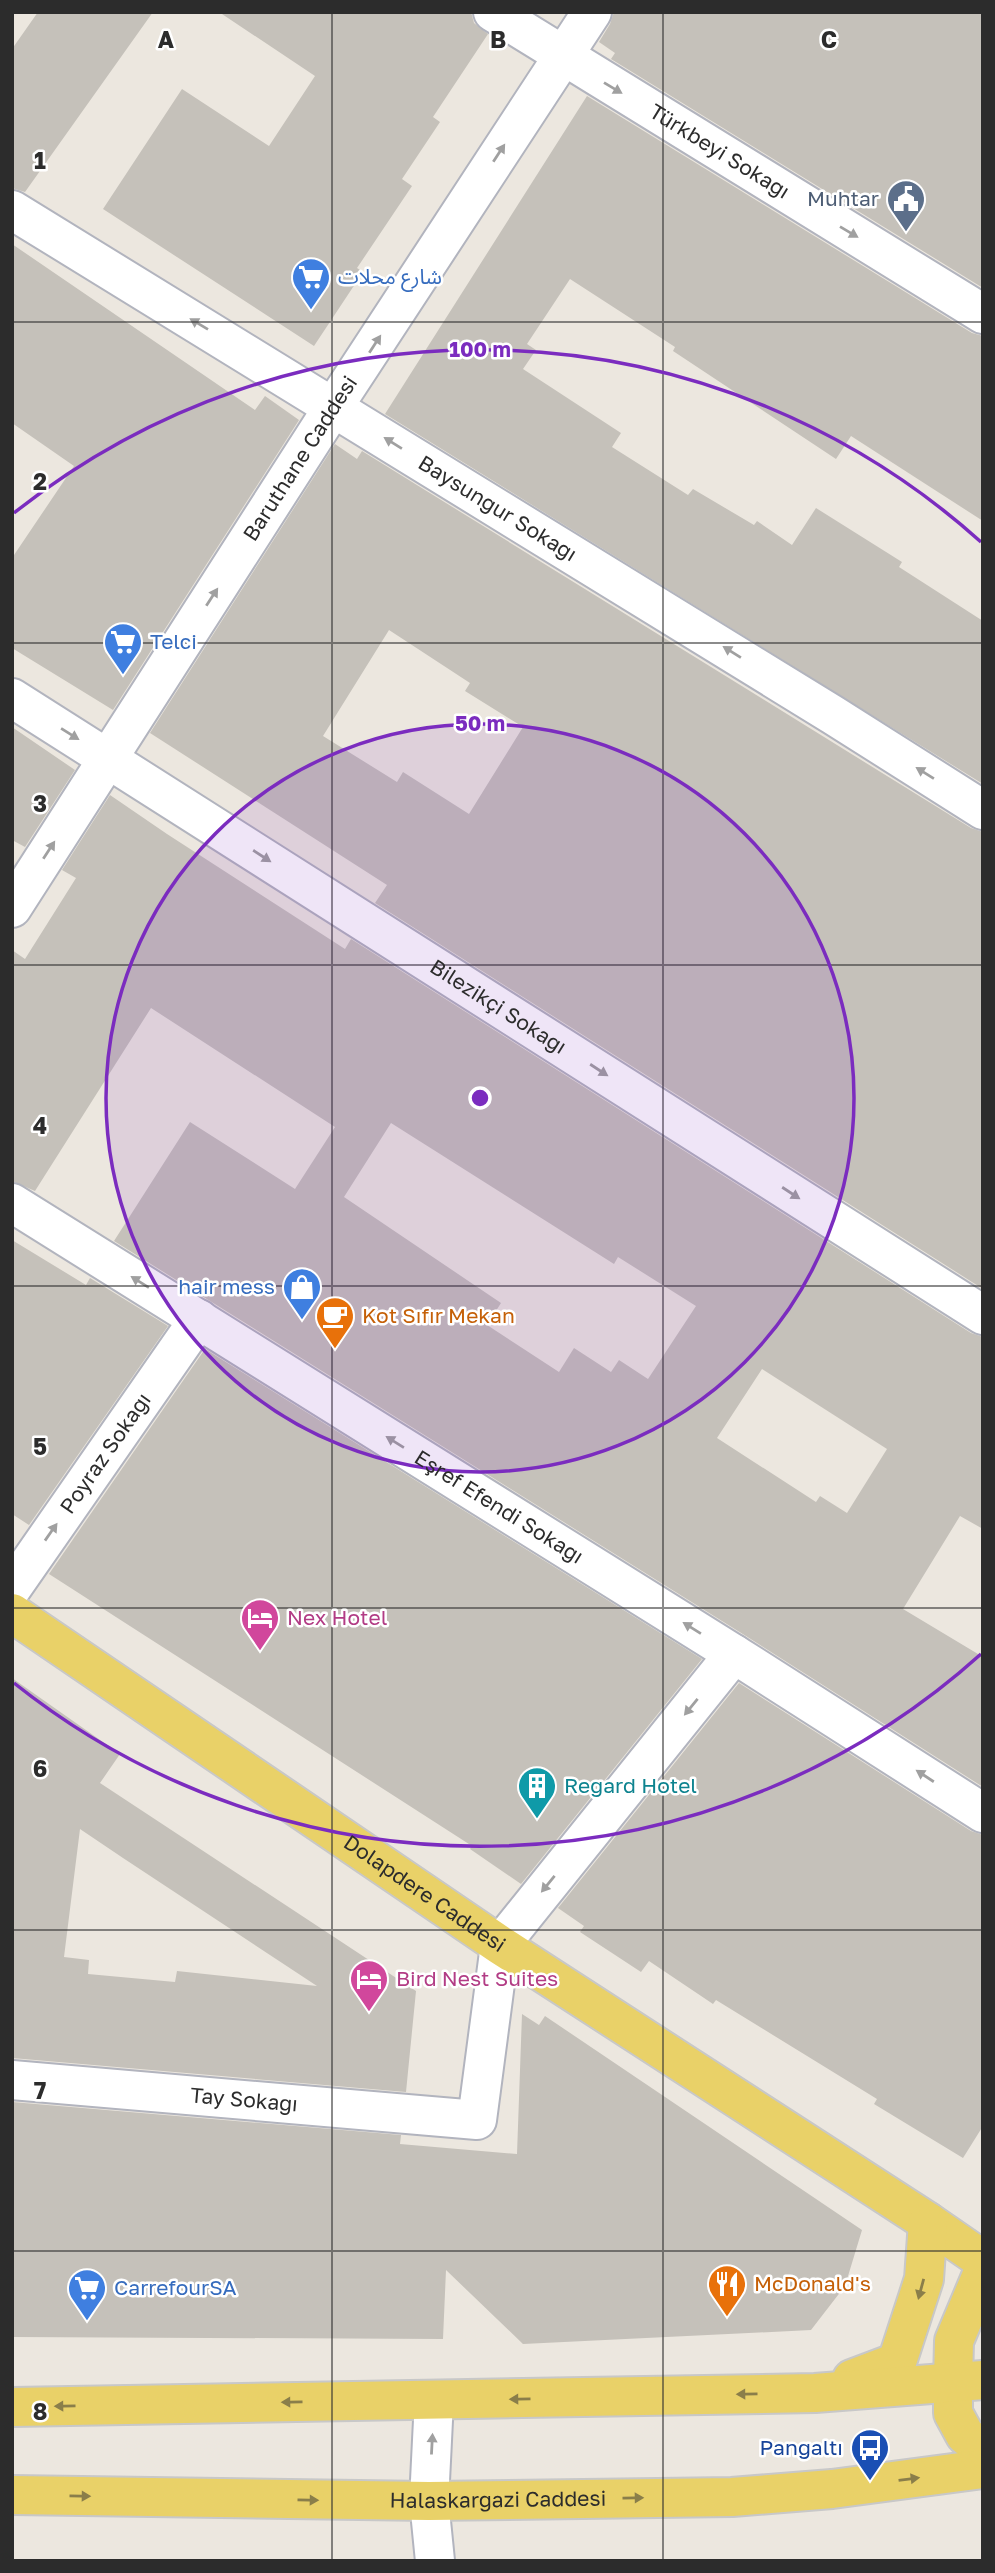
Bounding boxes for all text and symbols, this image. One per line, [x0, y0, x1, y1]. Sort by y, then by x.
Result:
text: A [158, 25, 175, 53]
text: B [490, 25, 506, 53]
text: C [821, 25, 837, 53]
one-way arrow [604, 81, 623, 94]
street label: Türkbeyi Sokağı [645, 98, 795, 204]
one-way arrow [492, 144, 505, 163]
text: 1 [34, 146, 46, 174]
public building icon: Muhtar [885, 178, 927, 233]
place label: Muhtar [807, 185, 879, 211]
one-way arrow [840, 226, 859, 238]
supermarket icon: شارع محلات [290, 256, 332, 311]
place label: شارع محلات [338, 263, 442, 292]
one-way arrow [189, 317, 209, 330]
one-way arrow [368, 335, 382, 353]
text: 100 m [449, 336, 511, 362]
street label: Baruthane Caddesi [237, 370, 362, 546]
one-way arrow [383, 436, 403, 449]
street label: Baysungur Sokağı [414, 449, 582, 566]
text: 2 [33, 467, 47, 495]
one-way arrow [205, 587, 218, 607]
supermarket icon: Telci [102, 621, 144, 676]
place label: Telci [150, 628, 197, 654]
one-way arrow [723, 646, 742, 659]
text: 50 m [455, 710, 505, 736]
one-way arrow [60, 727, 80, 740]
one-way arrow [915, 767, 935, 780]
text: 3 [33, 789, 47, 817]
one-way arrow [43, 841, 56, 860]
one-way arrow [252, 849, 272, 862]
street label: Bilezikçi Sokağı [426, 953, 572, 1059]
one-way arrow [589, 1064, 608, 1077]
centre of rings [468, 1086, 492, 1110]
text: 4 [33, 1111, 47, 1139]
one-way arrow [781, 1186, 800, 1199]
shop icon: hair mess [281, 1266, 323, 1321]
place label: hair mess [178, 1273, 275, 1299]
one-way arrow [131, 1276, 150, 1289]
cafe icon: Kot Sıfır Mekan [314, 1295, 356, 1350]
place label: Kot Sıfır Mekan [362, 1302, 515, 1328]
street label: Poyraz Sokağı [54, 1387, 156, 1518]
text: 5 [33, 1432, 47, 1460]
one-way arrow [386, 1435, 405, 1448]
street label: Eşref Efendi Sokağı [410, 1444, 589, 1569]
one-way arrow [44, 1523, 58, 1541]
hotel icon: Nex Hotel [239, 1597, 281, 1652]
place label: Nex Hotel [287, 1604, 387, 1630]
one-way arrow [682, 1621, 702, 1634]
one-way arrow [684, 1698, 699, 1716]
text: 6 [33, 1754, 47, 1782]
building icon: Regard Hotel [516, 1765, 558, 1820]
one-way arrow [916, 1770, 935, 1783]
place label: Regard Hotel [564, 1772, 697, 1798]
street label: Dolapdere Caddesi [339, 1829, 511, 1957]
one-way arrow [541, 1875, 556, 1893]
hotel icon: Bird Nest Suites [348, 1958, 390, 2013]
place label: Bird Nest Suites [396, 1965, 558, 1991]
text: 7 [34, 2076, 46, 2104]
street label: Tay Sokağı [189, 2081, 299, 2117]
restaurant icon: McDonald's [706, 2263, 748, 2318]
supermarket icon: CarrefourSA [66, 2267, 108, 2322]
place label: McDonald's [754, 2270, 871, 2296]
place label: CarrefourSA [114, 2274, 237, 2300]
one-way arrow [915, 2278, 926, 2300]
one-way arrow [736, 2388, 758, 2400]
one-way arrow [509, 2393, 531, 2405]
text: 8 [33, 2397, 47, 2425]
one-way arrow [281, 2397, 303, 2408]
one-way arrow [54, 2400, 76, 2412]
bus stop icon: Pangaltı [849, 2427, 891, 2482]
one-way arrow [427, 2433, 438, 2455]
place label: Pangaltı [760, 2434, 843, 2460]
one-way arrow [898, 2473, 920, 2484]
street label: Halaskargazi Caddesi [390, 2485, 606, 2513]
one-way arrow [70, 2490, 92, 2502]
one-way arrow [623, 2493, 645, 2504]
one-way arrow [297, 2494, 319, 2505]

